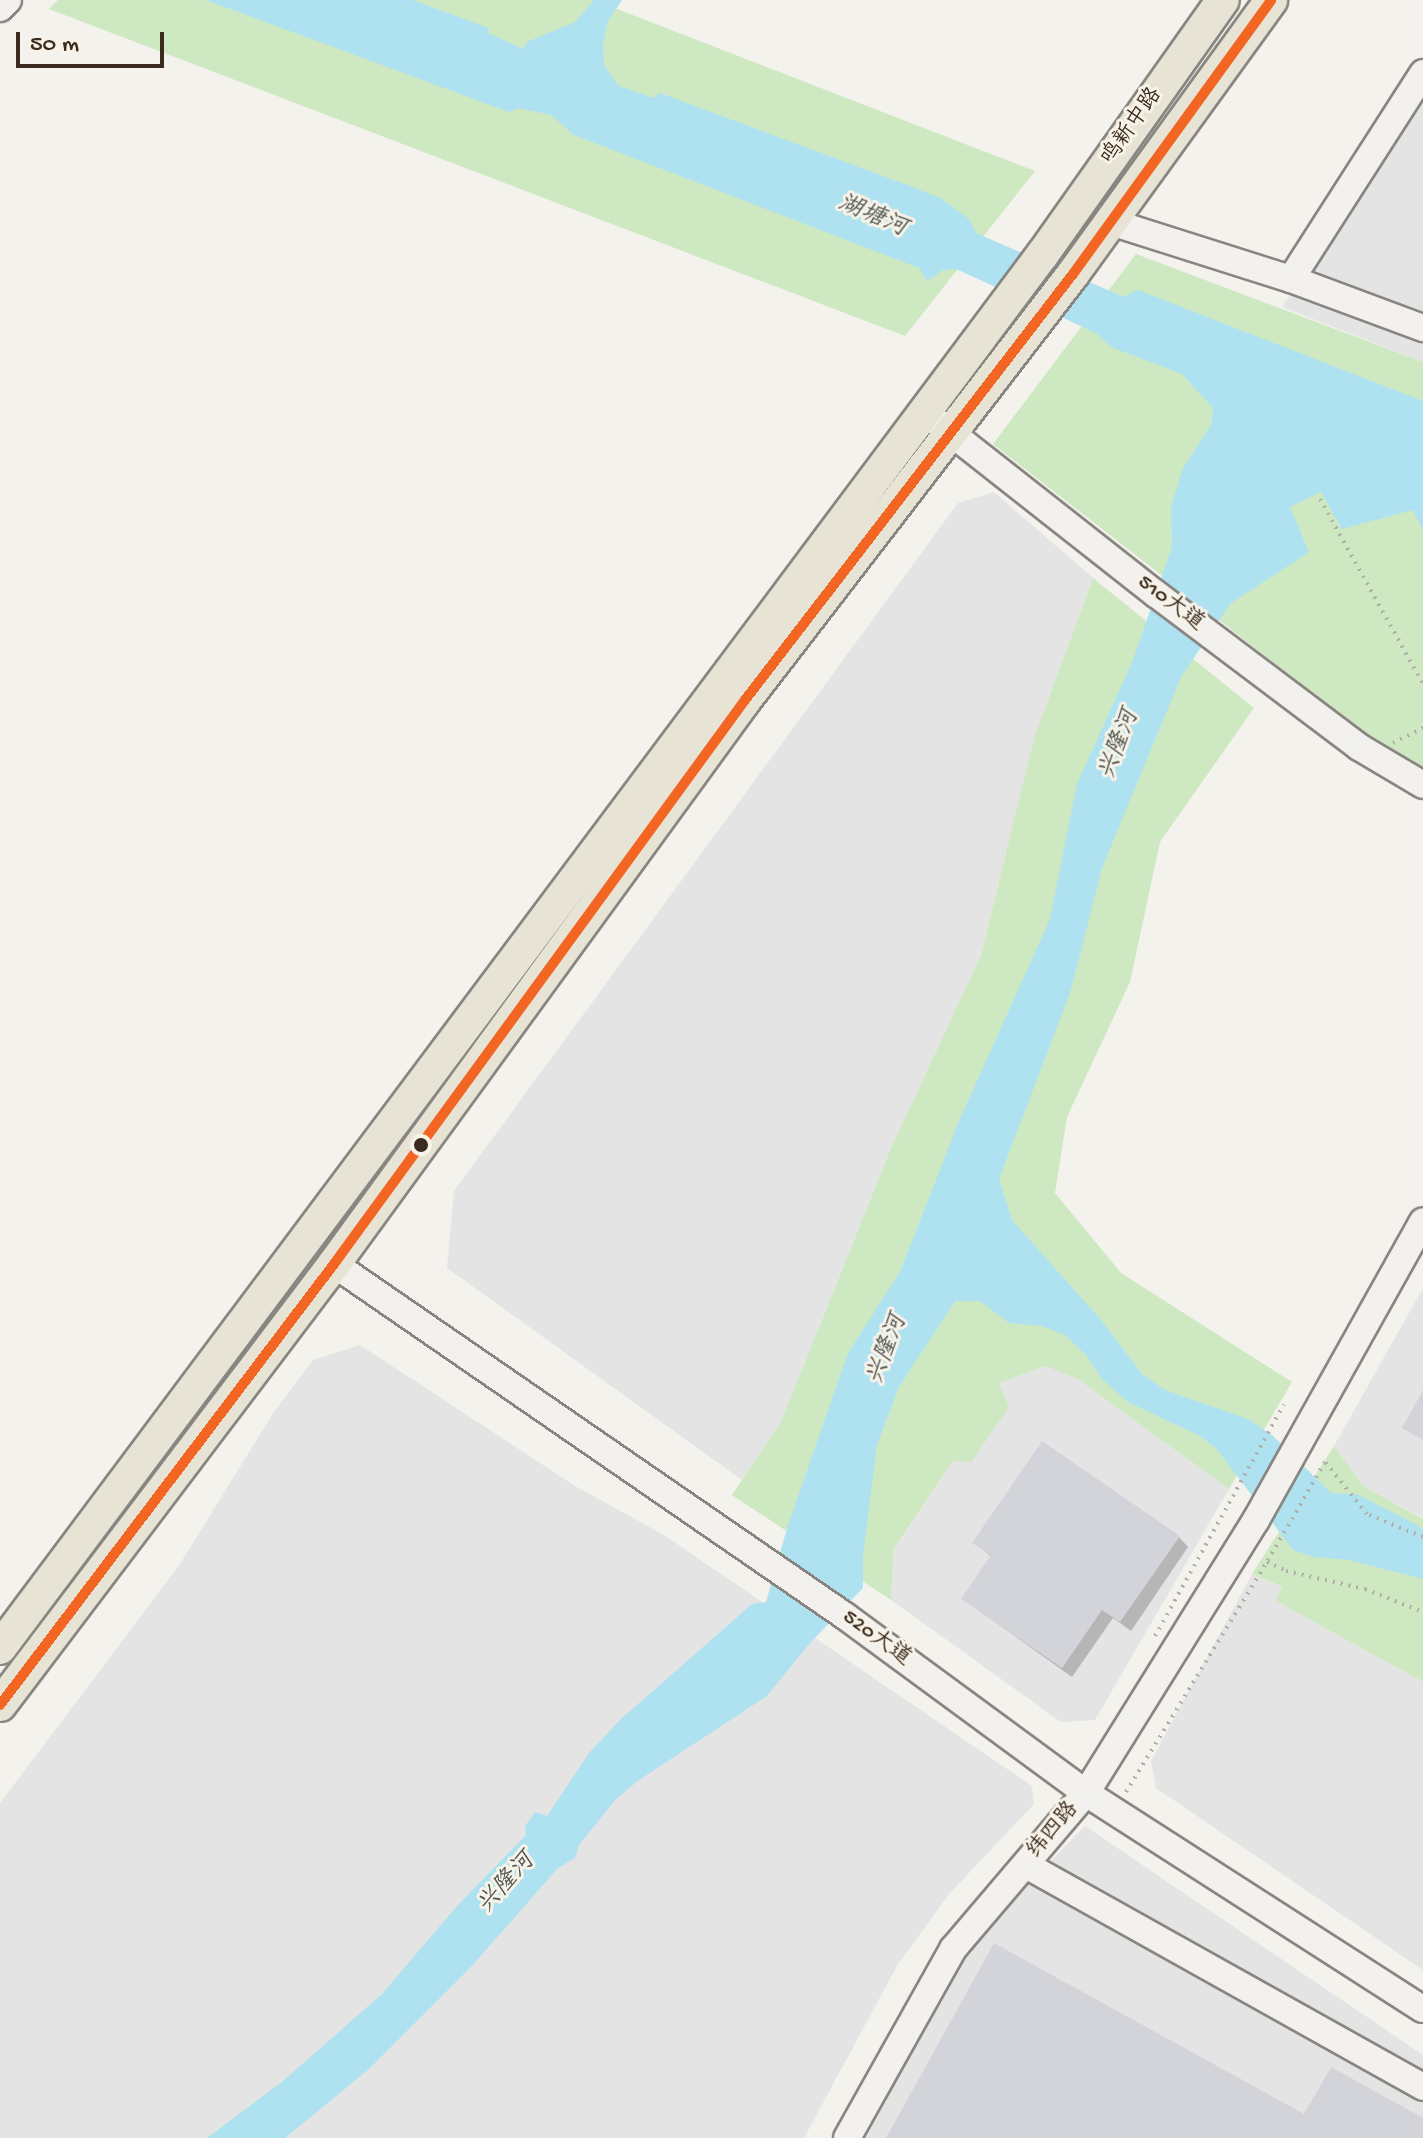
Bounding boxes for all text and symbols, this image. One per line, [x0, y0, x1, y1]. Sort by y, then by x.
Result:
scale bar [20, 16, 168, 66]
text: 50 m [30, 31, 79, 60]
street label: 鸣新中路 [1097, 83, 1169, 171]
water label: 湖塘河 [833, 190, 911, 244]
street label: 510大道 [1131, 570, 1209, 638]
water label: 兴隆河 [1094, 706, 1146, 784]
unlabelled marker [413, 1137, 429, 1153]
water label: 兴隆河 [862, 1311, 914, 1389]
street label: 520大道 [836, 1605, 916, 1673]
street label: 纬四路 [1023, 1797, 1085, 1865]
water label: 兴隆河 [472, 1848, 542, 1920]

